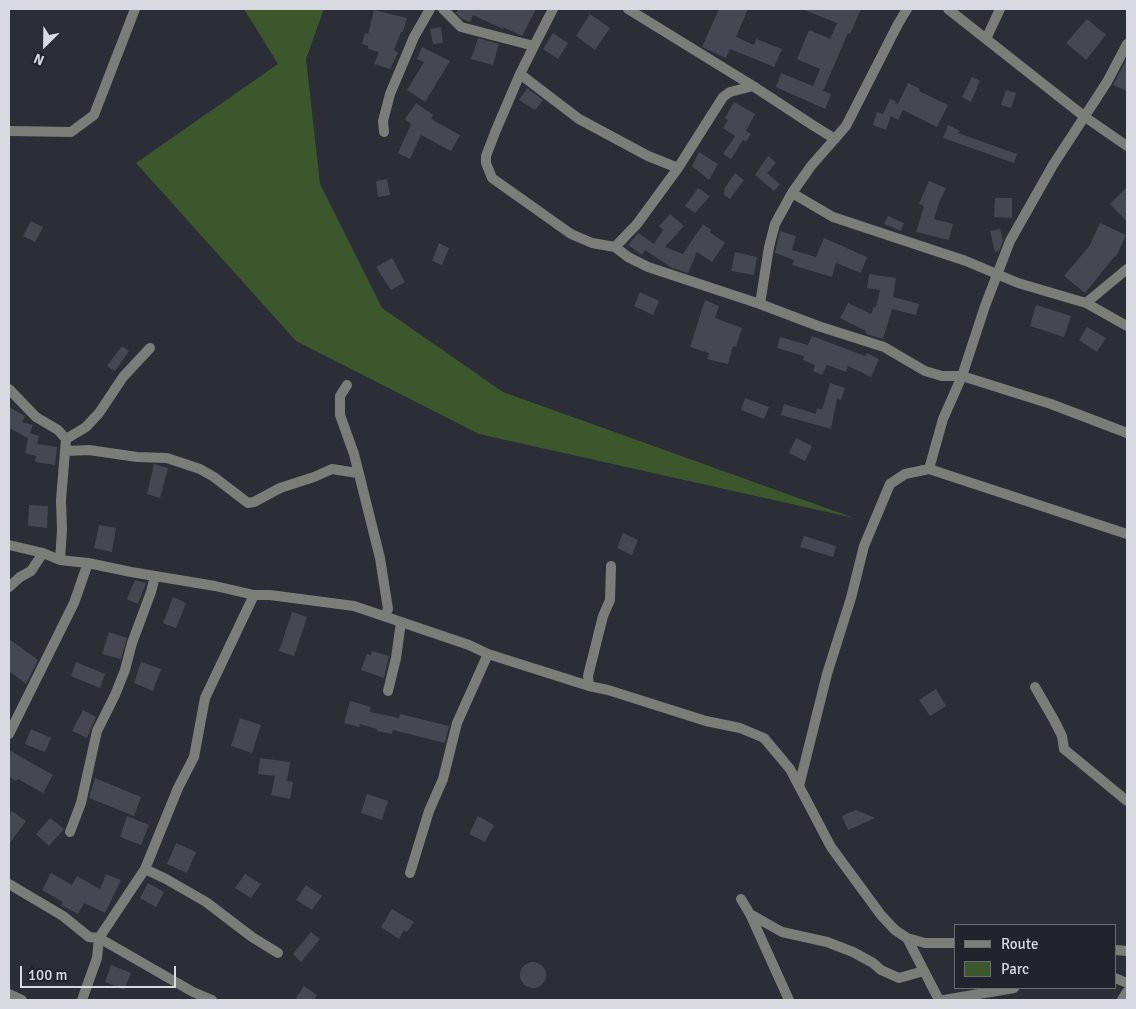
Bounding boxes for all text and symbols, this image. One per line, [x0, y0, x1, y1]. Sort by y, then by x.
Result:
north arrow [20, 20, 70, 70]
text: N [31, 50, 47, 69]
legend [954, 924, 1116, 989]
text: Route [1001, 935, 1038, 953]
scale bar [22, 956, 179, 988]
text: Parc [1001, 960, 1029, 978]
text: 100 m [28, 966, 68, 984]

